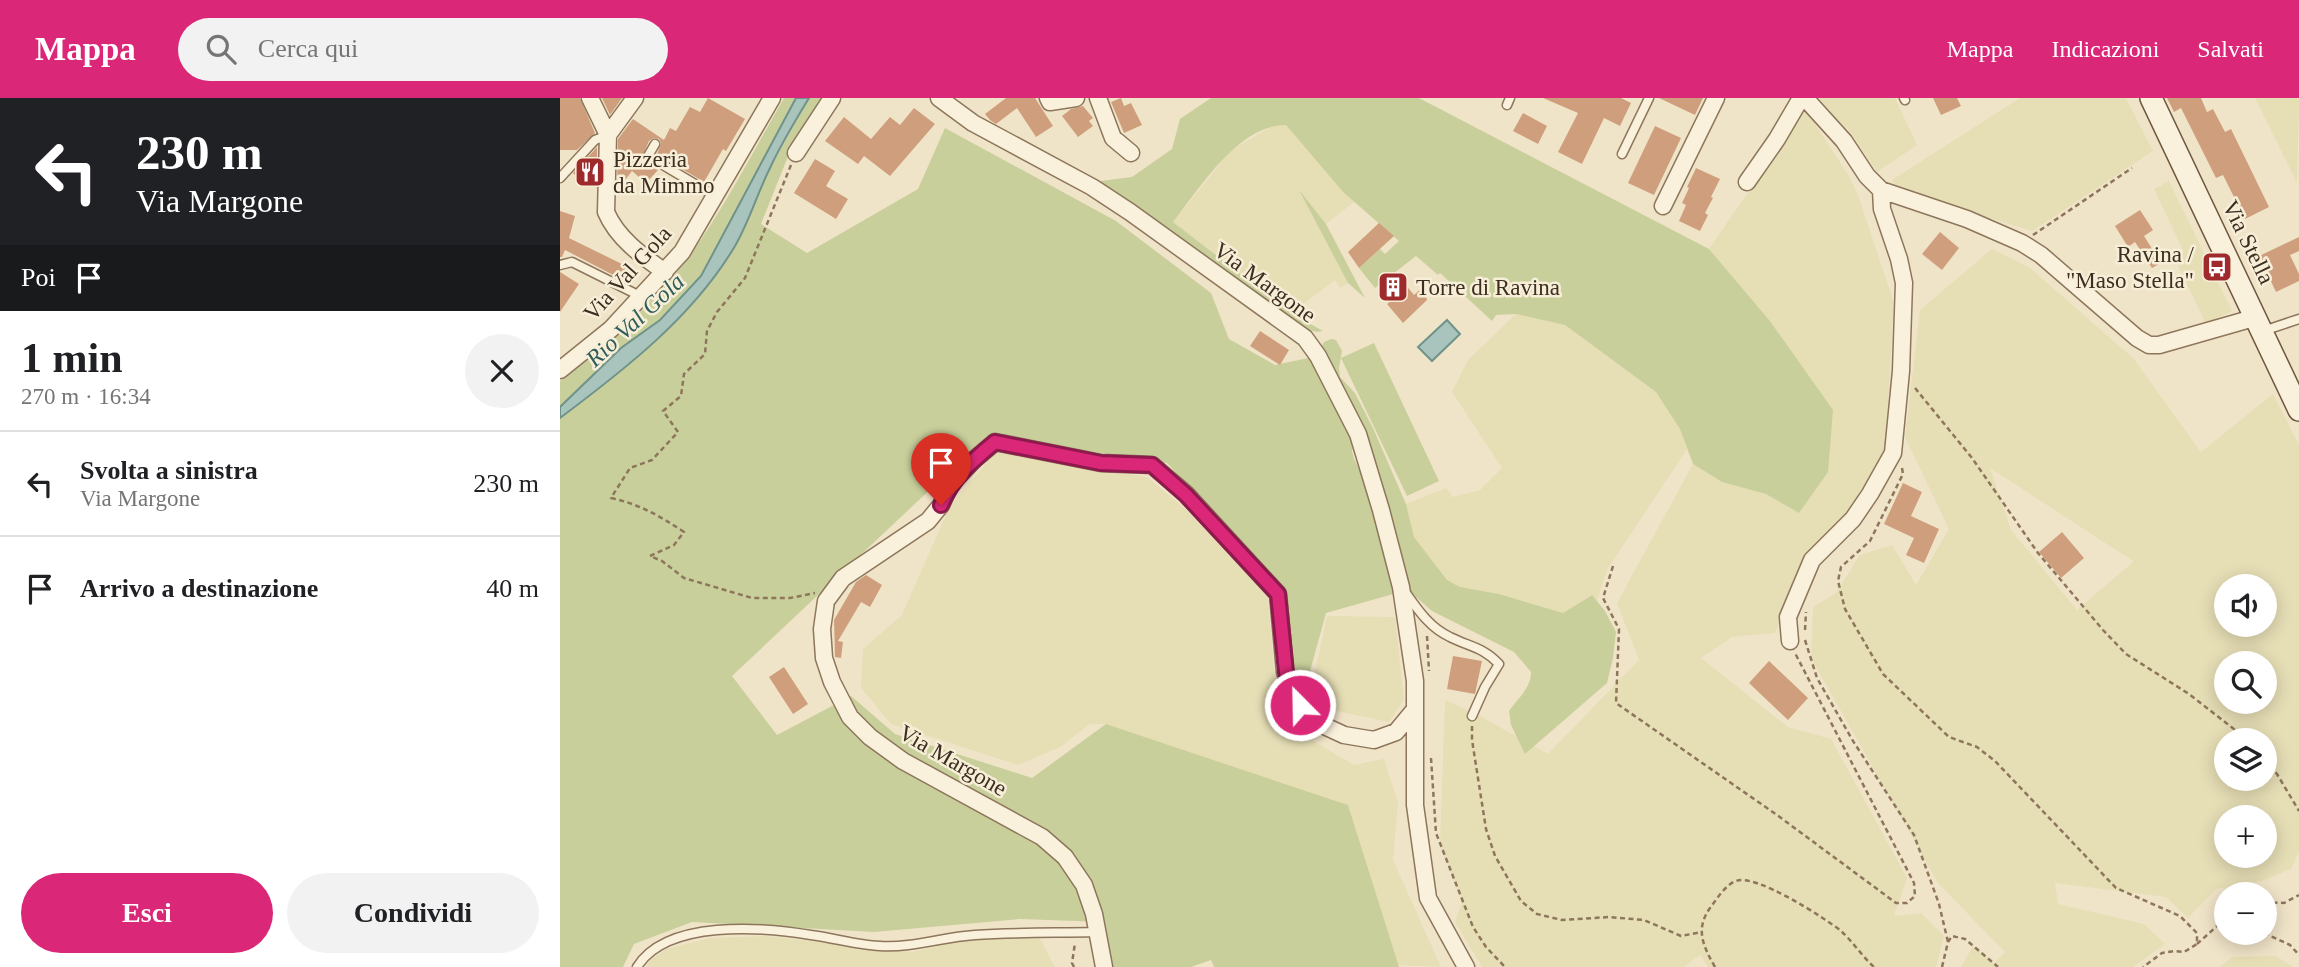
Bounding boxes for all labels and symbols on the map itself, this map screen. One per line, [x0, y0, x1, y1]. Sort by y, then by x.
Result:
place label: Pizzeria da Mimmo [613, 147, 715, 198]
restaurant icon: Pizzeria da Mimmo [573, 155, 607, 189]
street label: Via Stella [2218, 196, 2280, 288]
street label: Via Val Gola [579, 221, 676, 326]
street label: Via Margone [1209, 237, 1321, 328]
place label: Ravina / "Maso Stella" [2066, 242, 2195, 293]
bus stop icon: Ravina / "Maso Stella" [2200, 250, 2234, 284]
water label: Rio Val Gola [580, 268, 689, 372]
building icon: Torre di Ravina [1376, 270, 1410, 304]
place label: Torre di Ravina [1416, 275, 1560, 300]
pin [911, 433, 971, 505]
position arrow [1263, 668, 1337, 742]
street label: Via Margone [894, 720, 1011, 801]

